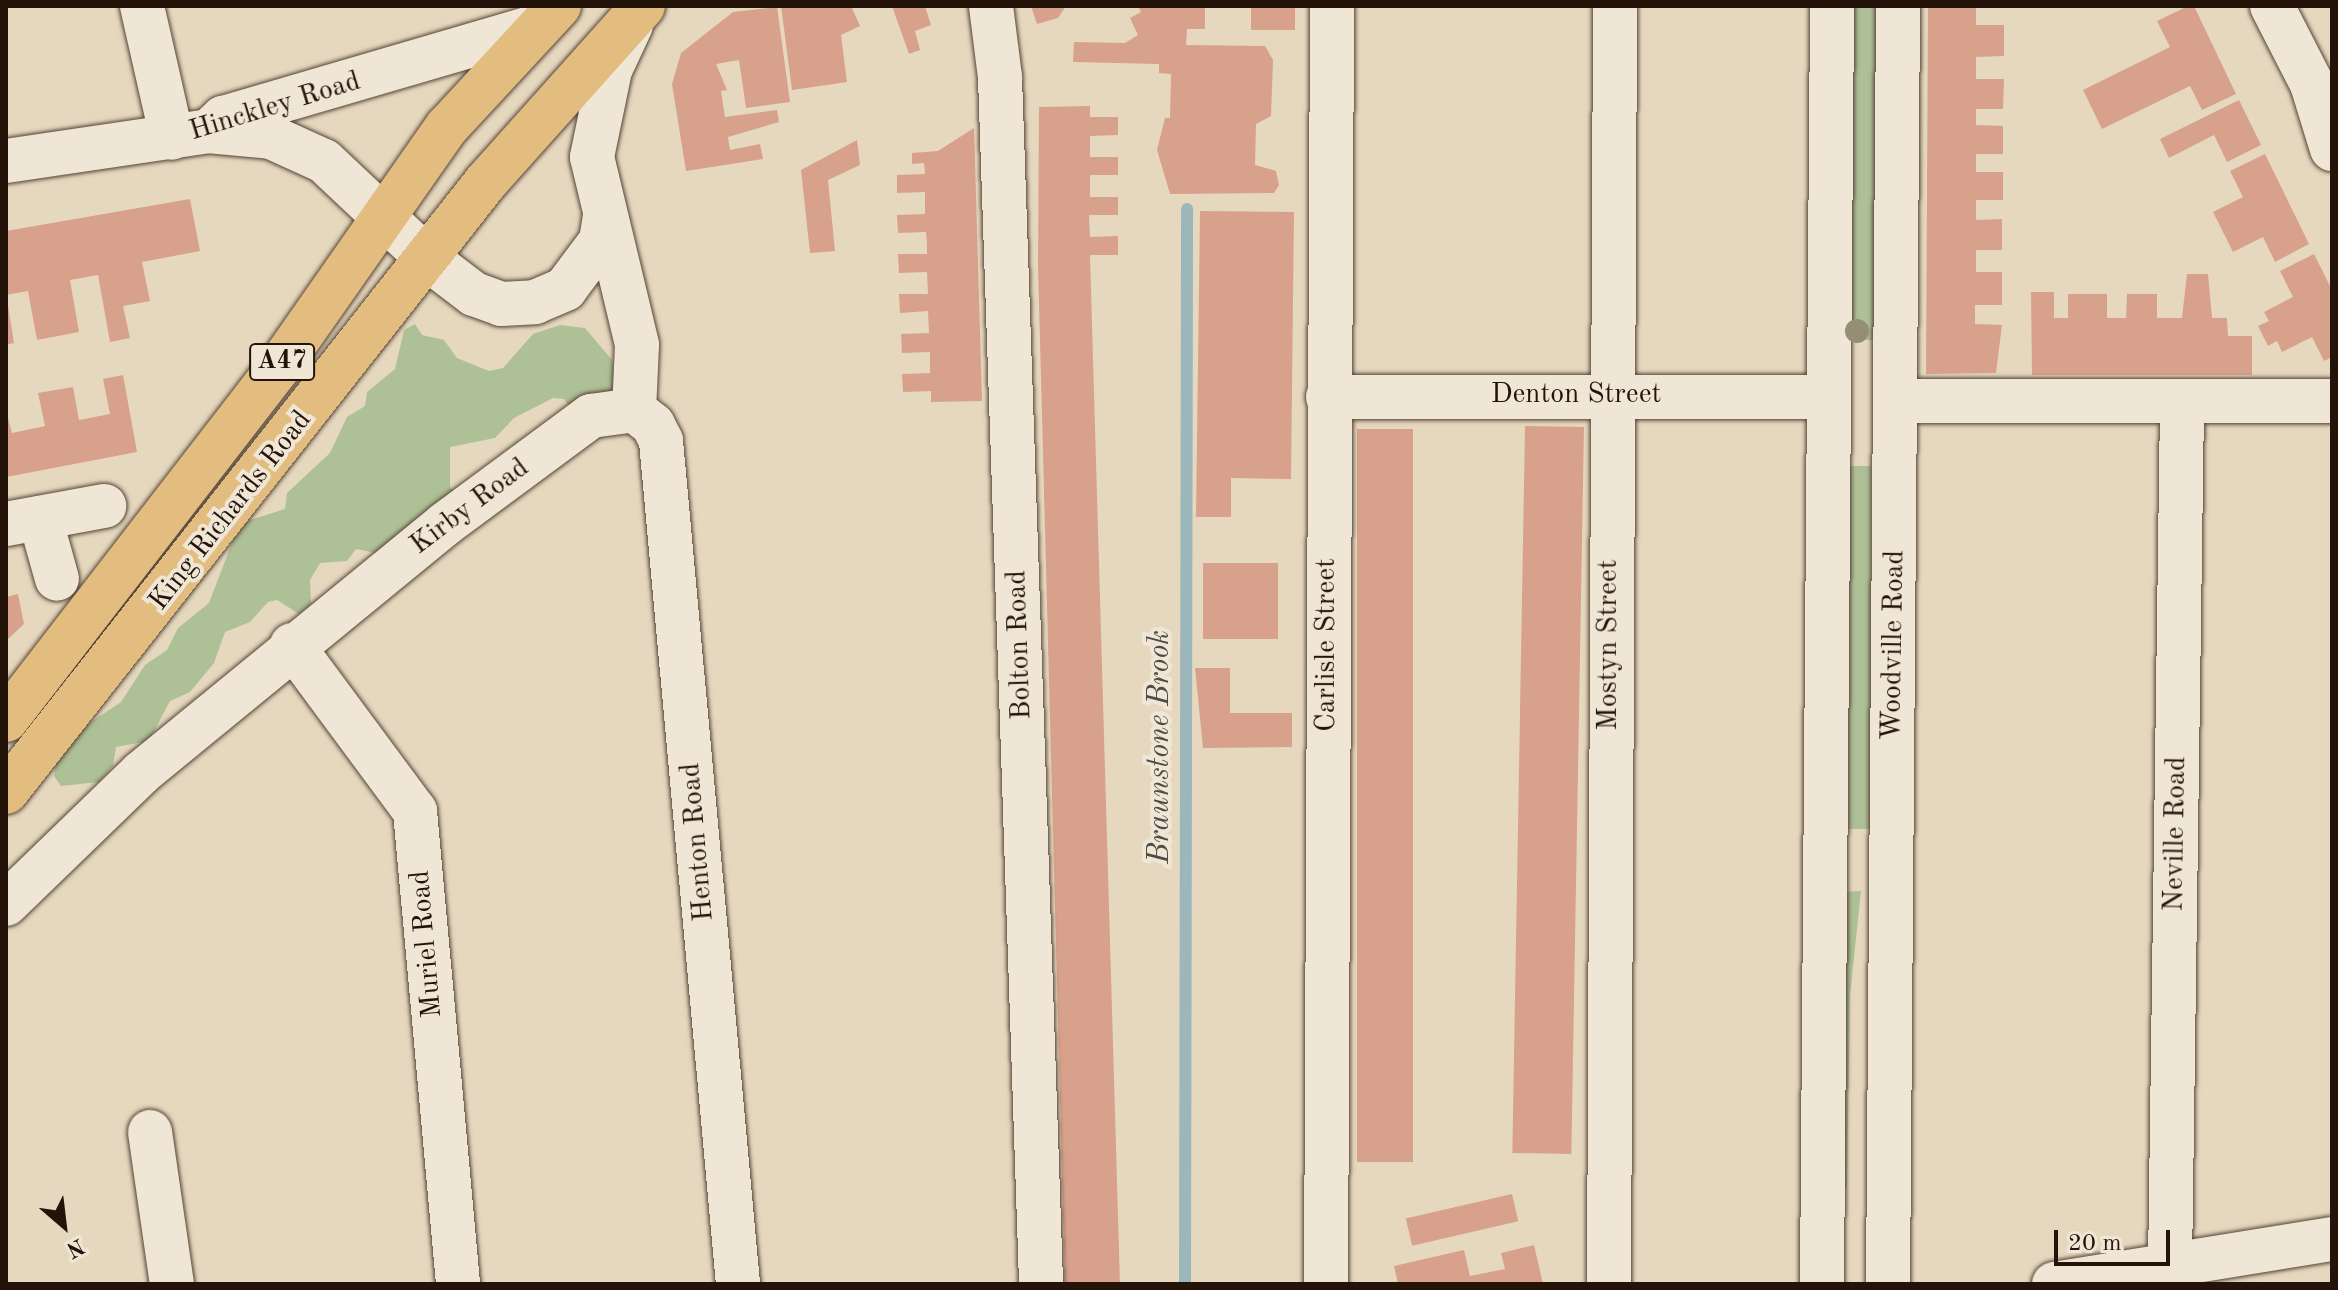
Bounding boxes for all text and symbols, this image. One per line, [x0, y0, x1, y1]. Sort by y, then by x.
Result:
street label: Hinckley Road [185, 65, 365, 149]
road number: A47 [248, 340, 316, 384]
street label: Denton Street [1491, 378, 1661, 412]
street label: King Richards Road [143, 404, 319, 618]
street label: Kirby Road [404, 452, 536, 562]
street label: Woodville Road [1876, 550, 1912, 740]
street label: Carlisle Street [1310, 558, 1344, 732]
street label: Mostyn Street [1592, 559, 1626, 731]
street label: Bolton Road [1001, 570, 1039, 720]
water label: Braunstone Brook [1142, 630, 1178, 864]
street label: Neville Road [2158, 756, 2194, 912]
street label: Henton Road [674, 761, 722, 923]
street label: Muriel Road [404, 869, 450, 1019]
north arrow [24, 1186, 104, 1266]
scale bar [2058, 1214, 2174, 1264]
text: 20 m [2068, 1232, 2122, 1256]
text: N [63, 1234, 88, 1261]

